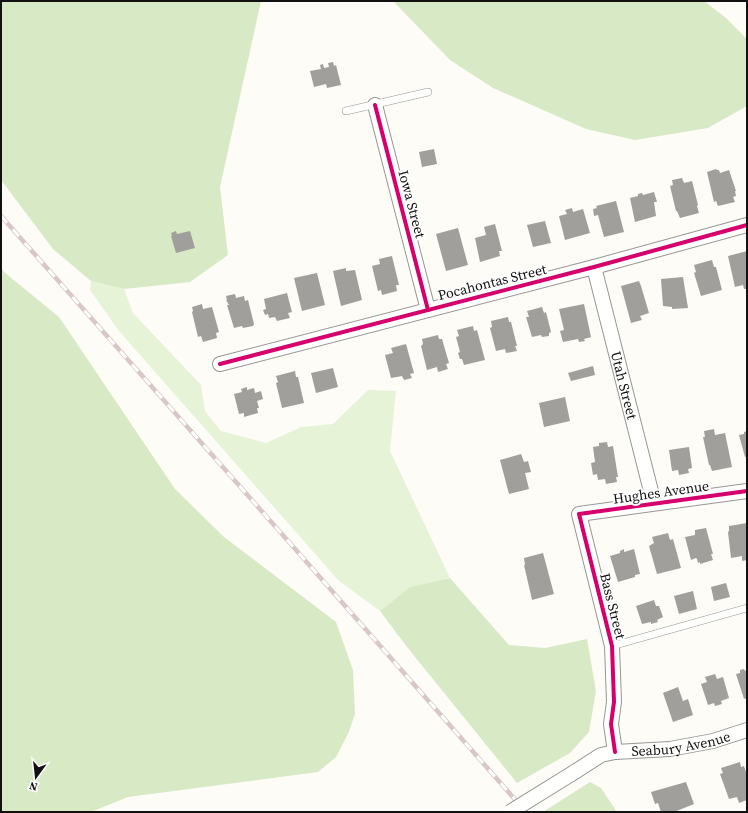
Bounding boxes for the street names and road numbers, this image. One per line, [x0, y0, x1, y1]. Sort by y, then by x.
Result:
street label: Iowa Street [393, 168, 431, 241]
street label: Pocahontas Street [436, 259, 549, 305]
street label: Utah Street [606, 349, 642, 422]
street label: Hughes Avenue [612, 475, 710, 509]
street label: Bass Street [595, 571, 631, 642]
street label: Seabury Avenue [631, 726, 733, 761]

